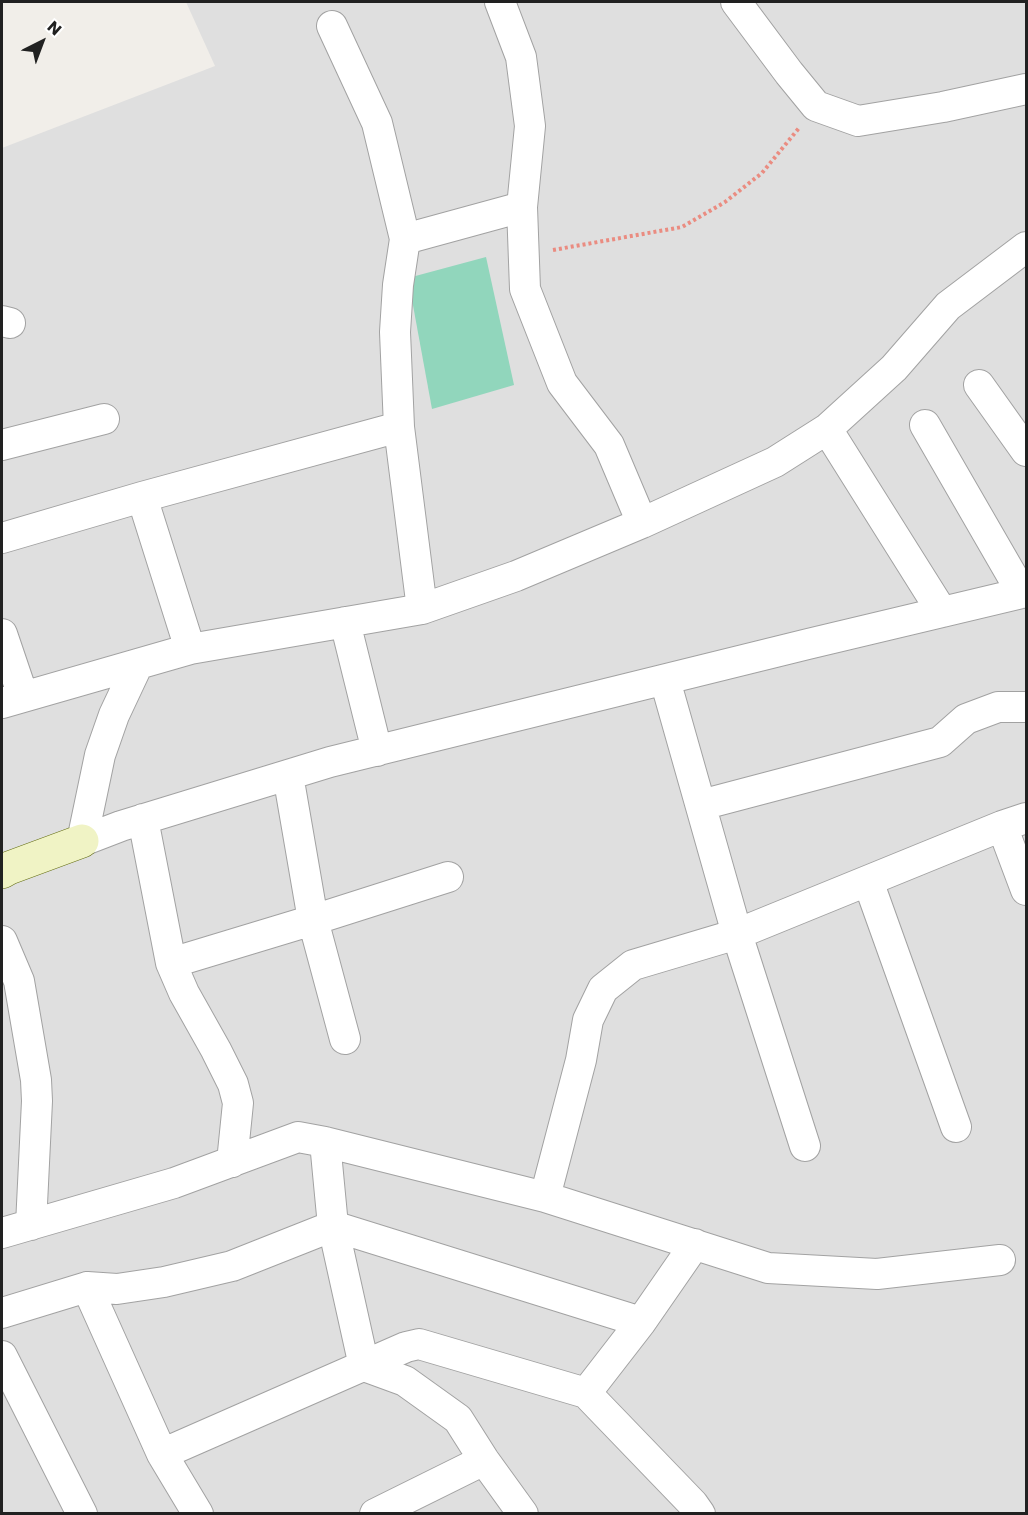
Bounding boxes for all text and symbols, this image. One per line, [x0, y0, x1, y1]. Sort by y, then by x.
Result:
north arrow [12, 12, 72, 72]
text: N [42, 16, 67, 41]

